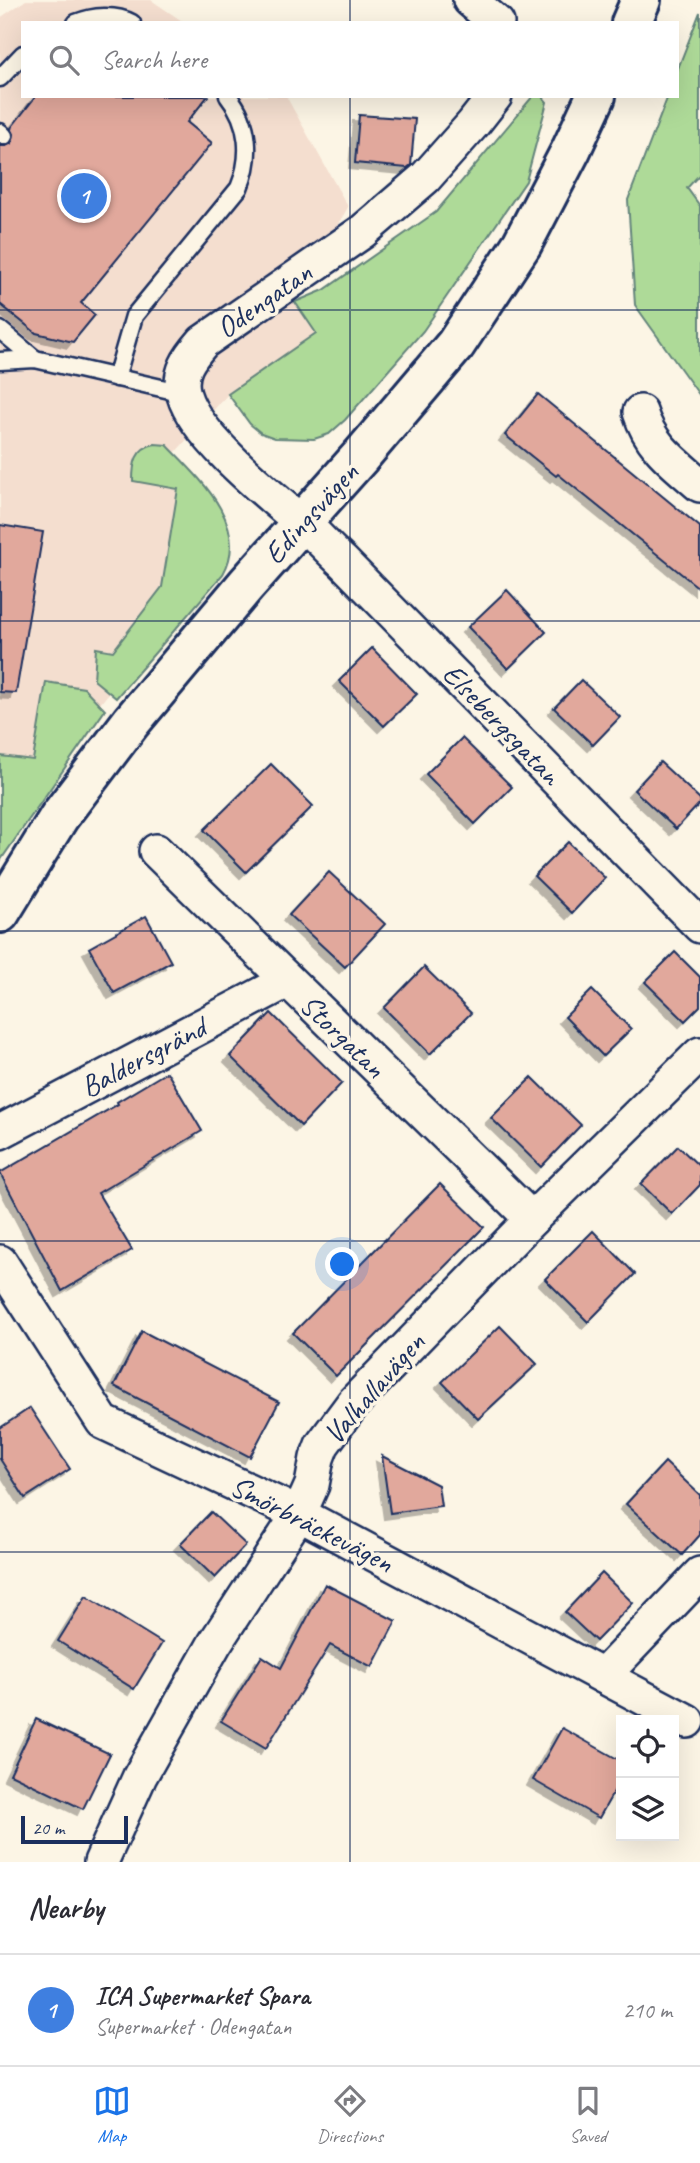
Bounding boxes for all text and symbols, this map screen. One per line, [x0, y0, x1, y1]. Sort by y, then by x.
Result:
search box [21, 21, 679, 98]
icon: search [45, 41, 83, 79]
text: Search here [101, 43, 207, 76]
pin: 1 [61, 170, 107, 222]
street label: Odengatan [209, 253, 320, 347]
street label: Edingsvägen [255, 454, 367, 572]
street label: Elsebergsgatan [435, 655, 571, 794]
street label: Storgatan [292, 986, 394, 1086]
street label: Baldersgränd [74, 1006, 216, 1106]
your location [325, 1247, 359, 1281]
street label: Valhallavägen [315, 1324, 433, 1452]
street label: Smörbräckevägen [224, 1467, 400, 1582]
map controls [616, 1715, 679, 1841]
button: locate [616, 1715, 679, 1778]
button: layers [616, 1778, 679, 1841]
scale bar [21, 1813, 128, 1845]
text: 20 m [32, 1816, 64, 1840]
text: Nearby [28, 1889, 104, 1927]
text: ICA Supermarket Spara [95, 1979, 310, 2012]
text: 1 [46, 1996, 56, 2025]
text: 210 m [623, 1996, 672, 2025]
text: Supermarket · Odengatan [95, 2012, 291, 2041]
tab: Map [93, 2082, 131, 2148]
tab: Directions [317, 2082, 383, 2148]
tab: Saved [569, 2082, 607, 2148]

